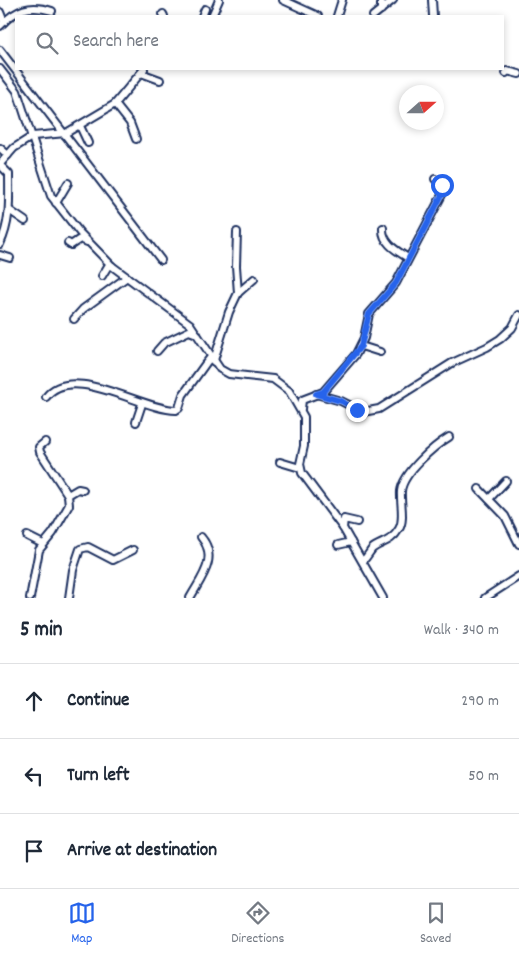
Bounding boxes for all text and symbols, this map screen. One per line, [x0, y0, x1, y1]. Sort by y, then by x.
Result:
search box [15, 15, 504, 70]
icon: search [33, 29, 61, 57]
text: Search here [73, 29, 159, 56]
north arrow [399, 85, 444, 130]
route start [431, 174, 454, 197]
route end [346, 399, 369, 422]
text: 5 min [20, 616, 63, 646]
text: Walk · 340 m [424, 619, 499, 642]
icon: ahead [20, 687, 48, 715]
text: Continue [67, 688, 129, 715]
text: 290 m [461, 690, 499, 713]
icon: left [20, 762, 48, 790]
text: Turn left [67, 763, 130, 790]
text: 50 m [468, 765, 499, 788]
icon: arrive [20, 837, 48, 865]
text: Arrive at destination [67, 838, 217, 865]
tab: Map [68, 899, 96, 949]
tab: Directions [231, 899, 284, 949]
tab: Saved [420, 899, 451, 949]

